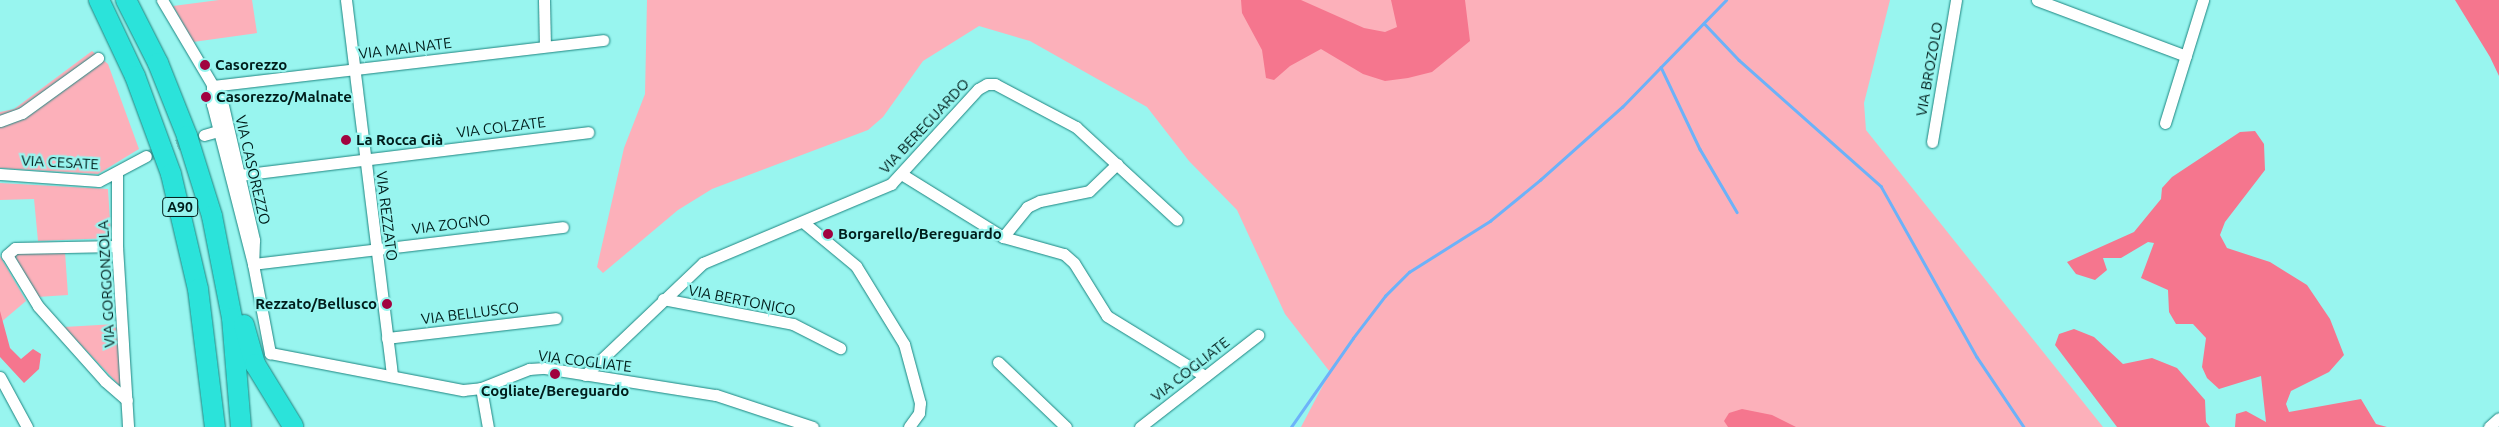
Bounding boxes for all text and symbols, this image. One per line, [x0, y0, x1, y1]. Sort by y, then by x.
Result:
street label: VIA BROZOLO [1912, 20, 1946, 118]
street label: VIA MALNATE [358, 33, 452, 63]
place label: Casorezzo [215, 56, 287, 74]
marker: Casorezzo [199, 59, 211, 71]
street label: VIA BEREGUARDO [875, 75, 973, 177]
place label: Casorezzo/Malnate [216, 88, 352, 106]
marker: Casorezzo/Malnate [200, 91, 212, 103]
street label: VIA COLZATE [455, 113, 547, 141]
street label: VIA CASOREZZO [232, 114, 274, 226]
place label: La Rocca Già [356, 131, 443, 149]
marker: La Rocca Già [340, 134, 352, 146]
street label: VIA CESATE [21, 151, 99, 173]
street label: VIA REZZATO [373, 170, 401, 262]
road number: A90 [161, 196, 199, 218]
street label: VIA ZOGNO [411, 210, 491, 238]
street label: VIA GORGONZOLA [94, 220, 118, 348]
place label: Borgarello/Bereguardo [838, 225, 1002, 243]
marker: Borgarello/Bereguardo [822, 228, 834, 240]
street label: VIA BERTONICO [687, 281, 797, 319]
place label: Rezzato/Bellusco [255, 295, 377, 313]
marker: Rezzato/Bellusco [381, 298, 393, 310]
street label: VIA BELLUSCO [420, 298, 520, 328]
street label: VIA COGLIATE [1147, 333, 1233, 405]
street label: VIA COGLIATE [537, 346, 633, 376]
marker: Cogliate/Bereguardo [549, 368, 561, 380]
place label: Cogliate/Bereguardo [481, 382, 629, 400]

